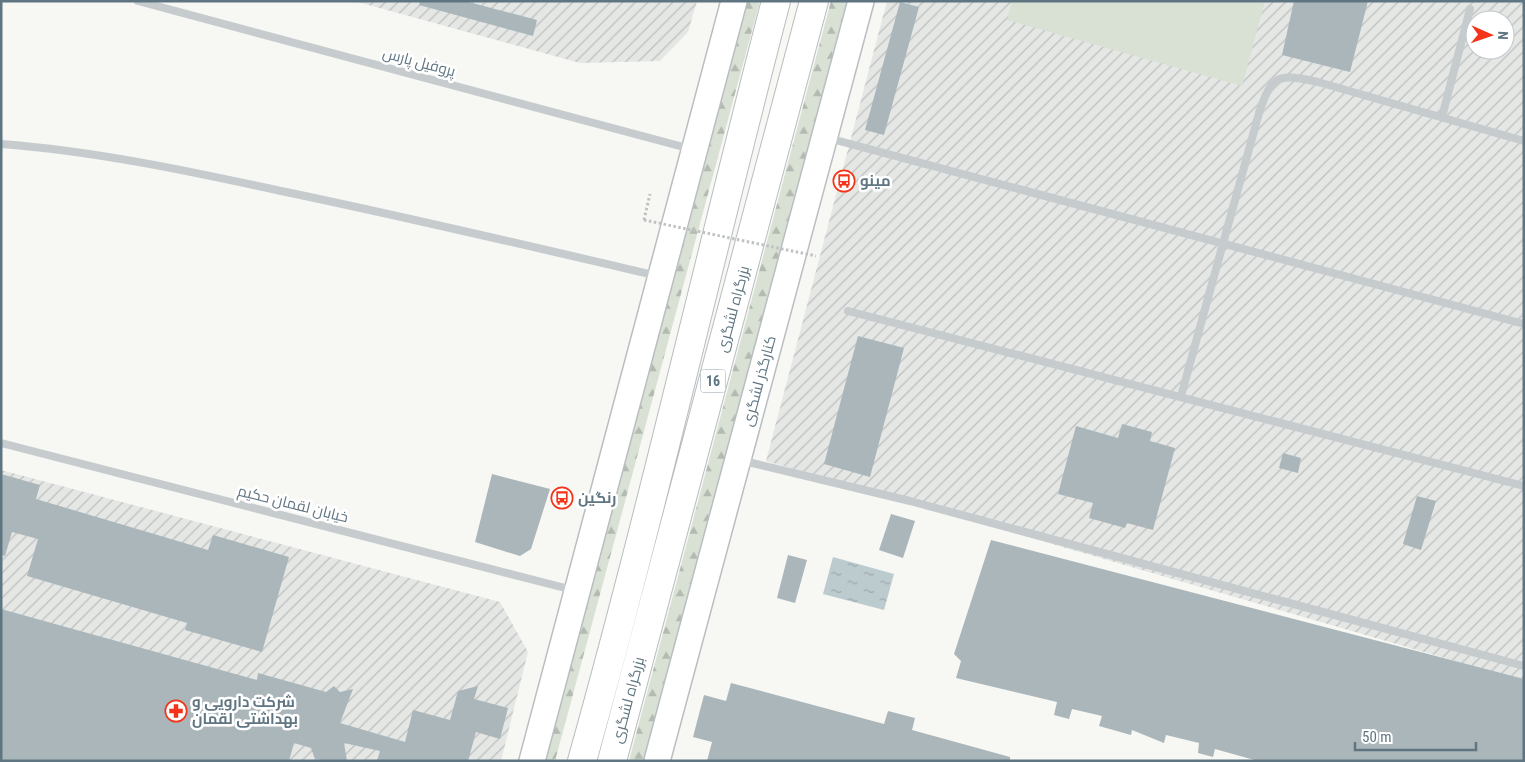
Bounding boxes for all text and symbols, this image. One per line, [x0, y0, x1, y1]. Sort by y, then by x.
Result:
north arrow [1465, 10, 1515, 60]
text: N [1495, 31, 1511, 40]
street label: پروفیل پارس [380, 44, 457, 81]
bus stop icon: مینو [832, 169, 856, 193]
place label: مینو [860, 172, 891, 190]
street label: بزرگراه لشگری [713, 264, 754, 355]
street label: کنارگذر لشگری [738, 334, 781, 429]
road number: 16 [700, 370, 726, 392]
street label: خیابان لقمان حکیم [236, 482, 350, 527]
bus stop icon: رنگین [550, 486, 574, 510]
place label: رنگین [578, 489, 616, 507]
street label: بزرگراه لشگری [608, 655, 649, 746]
place label: شرکت دارویی و بهداشتی لقمان [192, 693, 298, 728]
pharmacy icon: شرکت دارویی و بهداشتی لقمان [164, 699, 188, 723]
scale bar [1355, 720, 1476, 752]
text: 50 m [1362, 728, 1392, 746]

